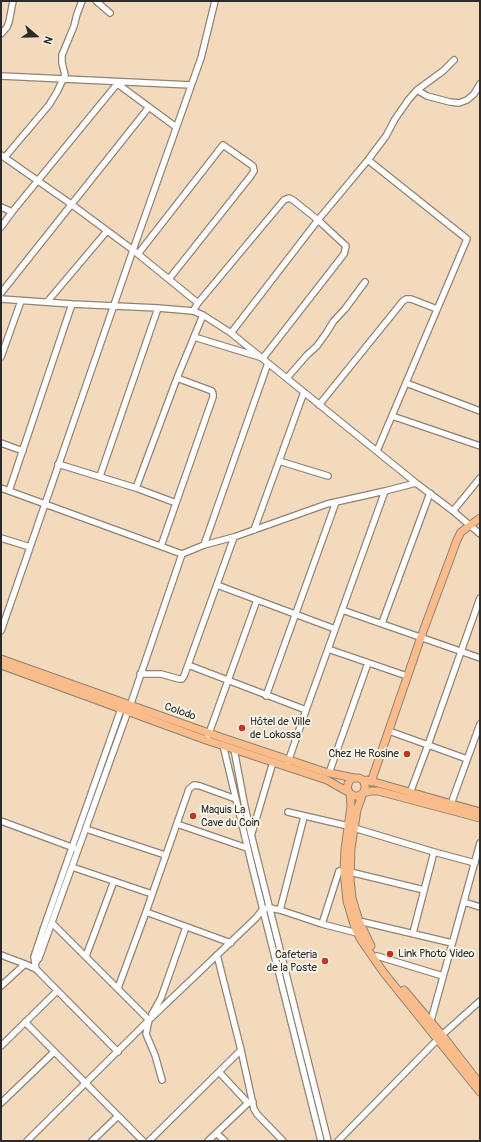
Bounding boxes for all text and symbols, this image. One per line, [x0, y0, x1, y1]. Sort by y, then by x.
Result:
north arrow [16, 16, 56, 56]
text: N [40, 35, 55, 46]
street label: Colodo [163, 701, 197, 723]
place label: Hôtel de Ville de Lokossa [250, 715, 310, 741]
marker: Hôtel de Ville de Lokossa [237, 723, 247, 733]
place label: Chez He Rosine [328, 747, 399, 761]
marker: Chez He Rosine [402, 749, 412, 759]
place label: Maquis La Cave du Coin [201, 803, 260, 829]
marker: Maquis La Cave du Coin [188, 811, 198, 821]
place label: Link Photo Video [398, 947, 474, 961]
place label: Cafeteria de la Poste [267, 948, 317, 974]
marker: Link Photo Video [385, 949, 395, 959]
marker: Cafeteria de la Poste [320, 956, 330, 966]

